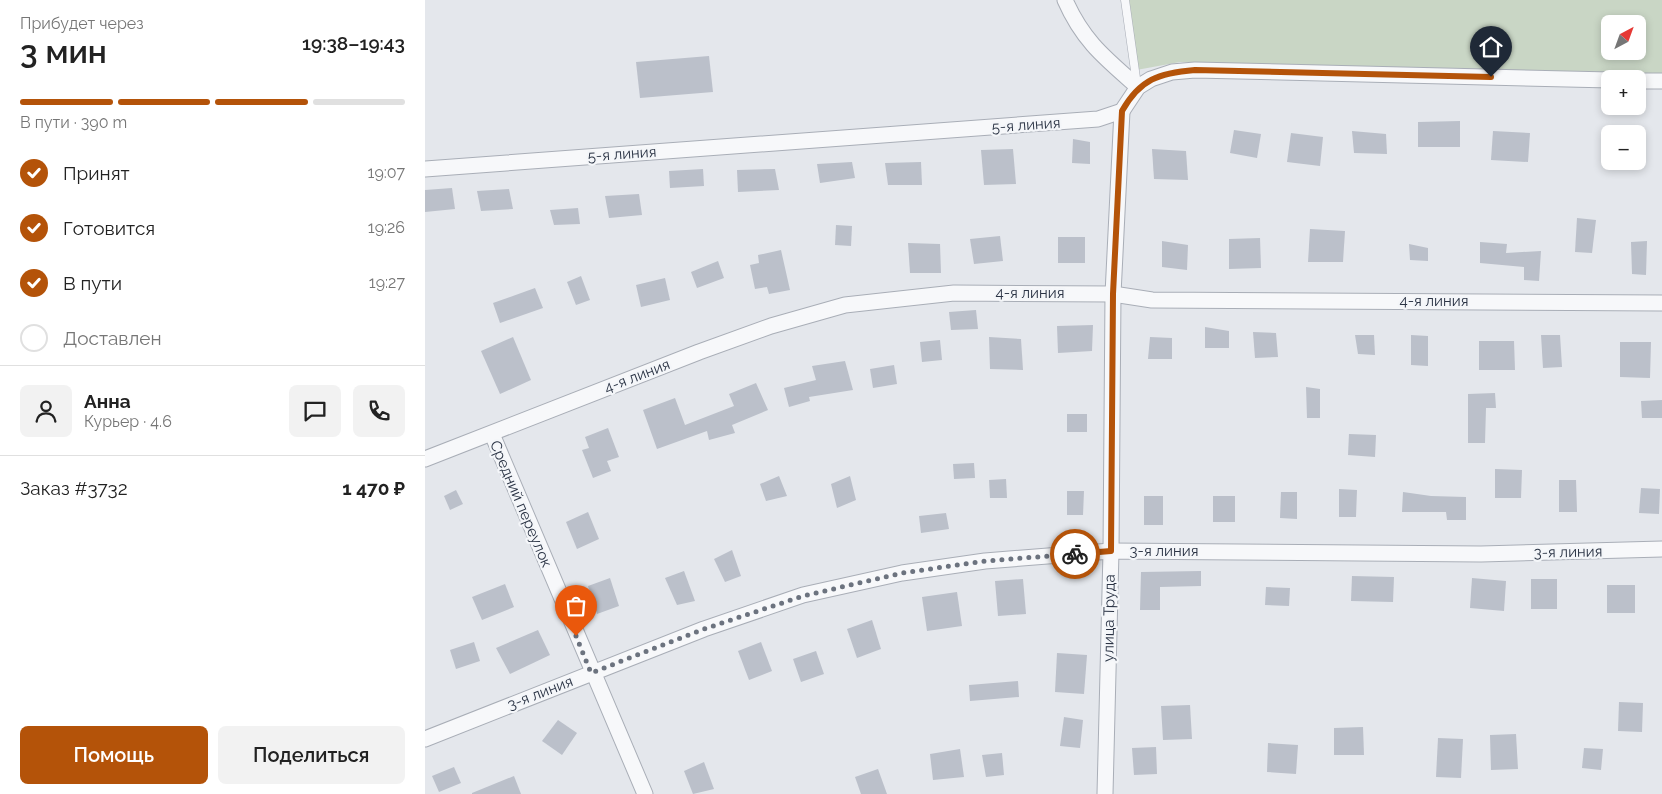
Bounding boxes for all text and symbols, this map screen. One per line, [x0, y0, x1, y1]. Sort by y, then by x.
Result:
text: Прибудет через [20, 14, 144, 33]
north arrow [1601, 15, 1646, 60]
map controls [1601, 15, 1646, 170]
pin [1470, 26, 1512, 77]
text: 19:38–19:43 [302, 32, 405, 54]
text: 3 мин [20, 33, 107, 70]
icon: home [1477, 33, 1505, 61]
button: + [1601, 70, 1646, 115]
text: В пути · 390 m [20, 113, 127, 132]
street label: 5-я линия [991, 114, 1061, 136]
button: − [1601, 125, 1646, 170]
street label: 5-я линия [587, 143, 657, 165]
icon: check [20, 159, 48, 187]
text: Принят [63, 162, 130, 184]
text: 19:07 [368, 163, 405, 182]
icon: check [20, 214, 48, 242]
text: Готовится [63, 217, 155, 239]
text: 19:26 [368, 218, 405, 237]
icon: check [20, 269, 48, 297]
text: В пути [63, 272, 122, 294]
text: 19:27 [369, 273, 405, 292]
street label: 4-я линия [996, 284, 1064, 302]
street label: 4-я линия [1400, 292, 1468, 310]
text: Доставлен [63, 327, 162, 349]
street label: 4-я линия [602, 355, 672, 397]
button: person [20, 385, 72, 437]
button: chat [289, 385, 341, 437]
button: phone [353, 385, 405, 437]
text: Анна [84, 390, 131, 412]
text: Курьер · 4.6 [84, 412, 172, 431]
street label: Средний переулок [486, 438, 556, 570]
text: Заказ #3732 [20, 477, 128, 499]
text: 1 470 ₽ [342, 477, 405, 499]
courier [1050, 529, 1100, 579]
icon: bike [1061, 540, 1089, 568]
street label: 3-я линия [1130, 542, 1198, 560]
street label: 3-я линия [1533, 542, 1603, 562]
street label: улица Труда [1099, 574, 1119, 662]
pin [555, 585, 597, 636]
icon: bag [562, 592, 590, 620]
street label: 3-я линия [505, 672, 575, 714]
button: Помощь [20, 726, 208, 784]
button: Поделиться [218, 726, 405, 784]

